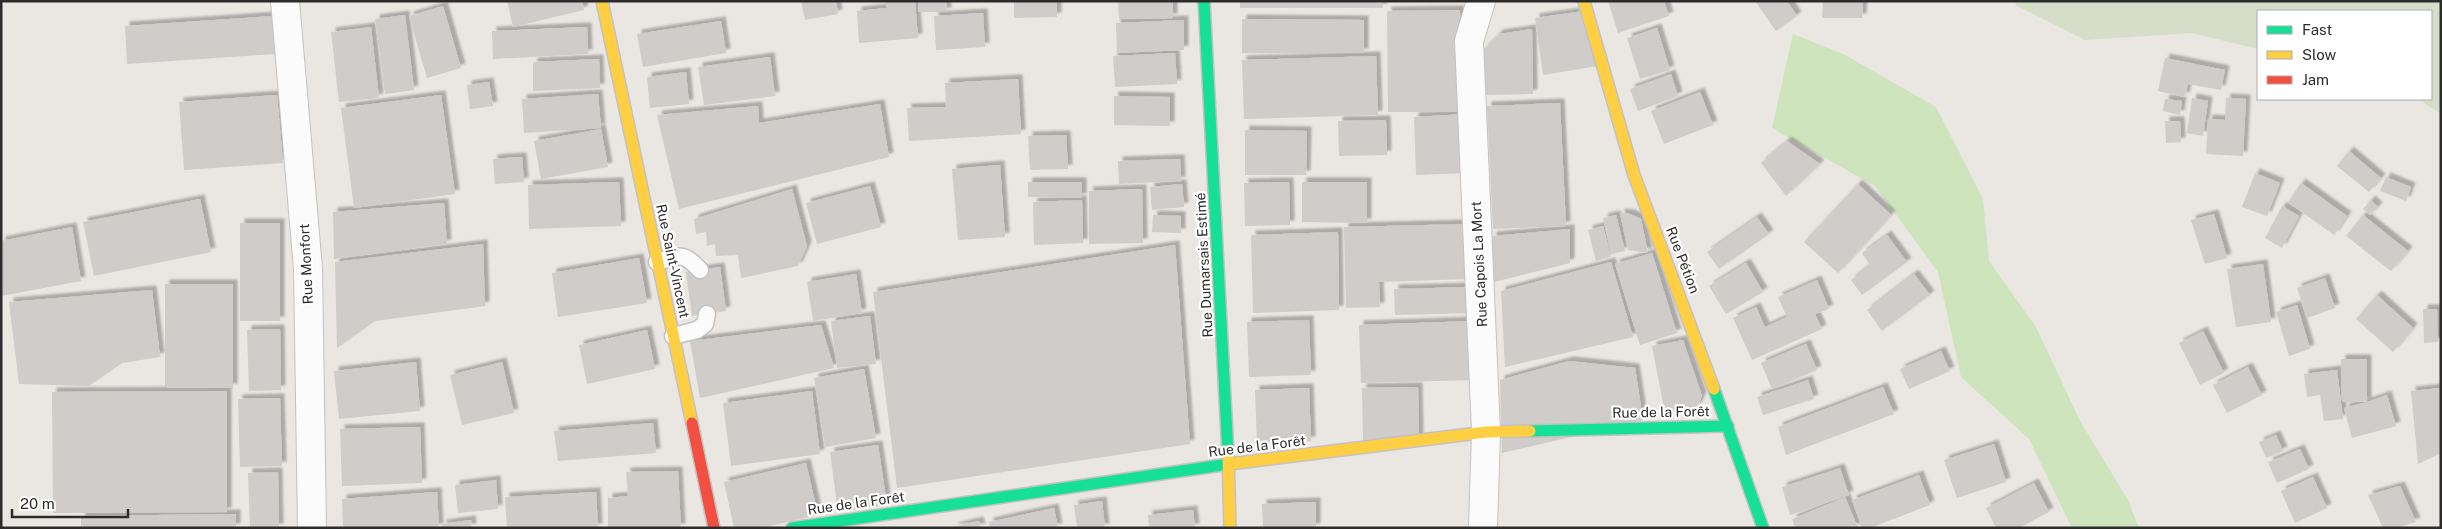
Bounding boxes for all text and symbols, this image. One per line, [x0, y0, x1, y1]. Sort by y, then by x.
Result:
legend [2257, 10, 2432, 100]
text: Fast [2302, 21, 2332, 38]
text: Slow [2302, 46, 2337, 63]
text: Jam [2302, 71, 2329, 88]
street label: Rue Dumarsais Estimé [1192, 192, 1216, 338]
street label: Rue Capois La Mort [1468, 201, 1490, 327]
street label: Rue Saint-Vincent [653, 203, 693, 319]
street label: Rue Monfort [296, 223, 316, 305]
street label: Rue Pétion [1663, 224, 1703, 296]
street label: Rue de la Forêt [1612, 403, 1710, 421]
street label: Rue de la Forêt [1207, 432, 1307, 460]
scale bar [12, 486, 129, 518]
street label: Rue de la Forêt [806, 488, 906, 518]
text: 20 m [20, 495, 55, 512]

